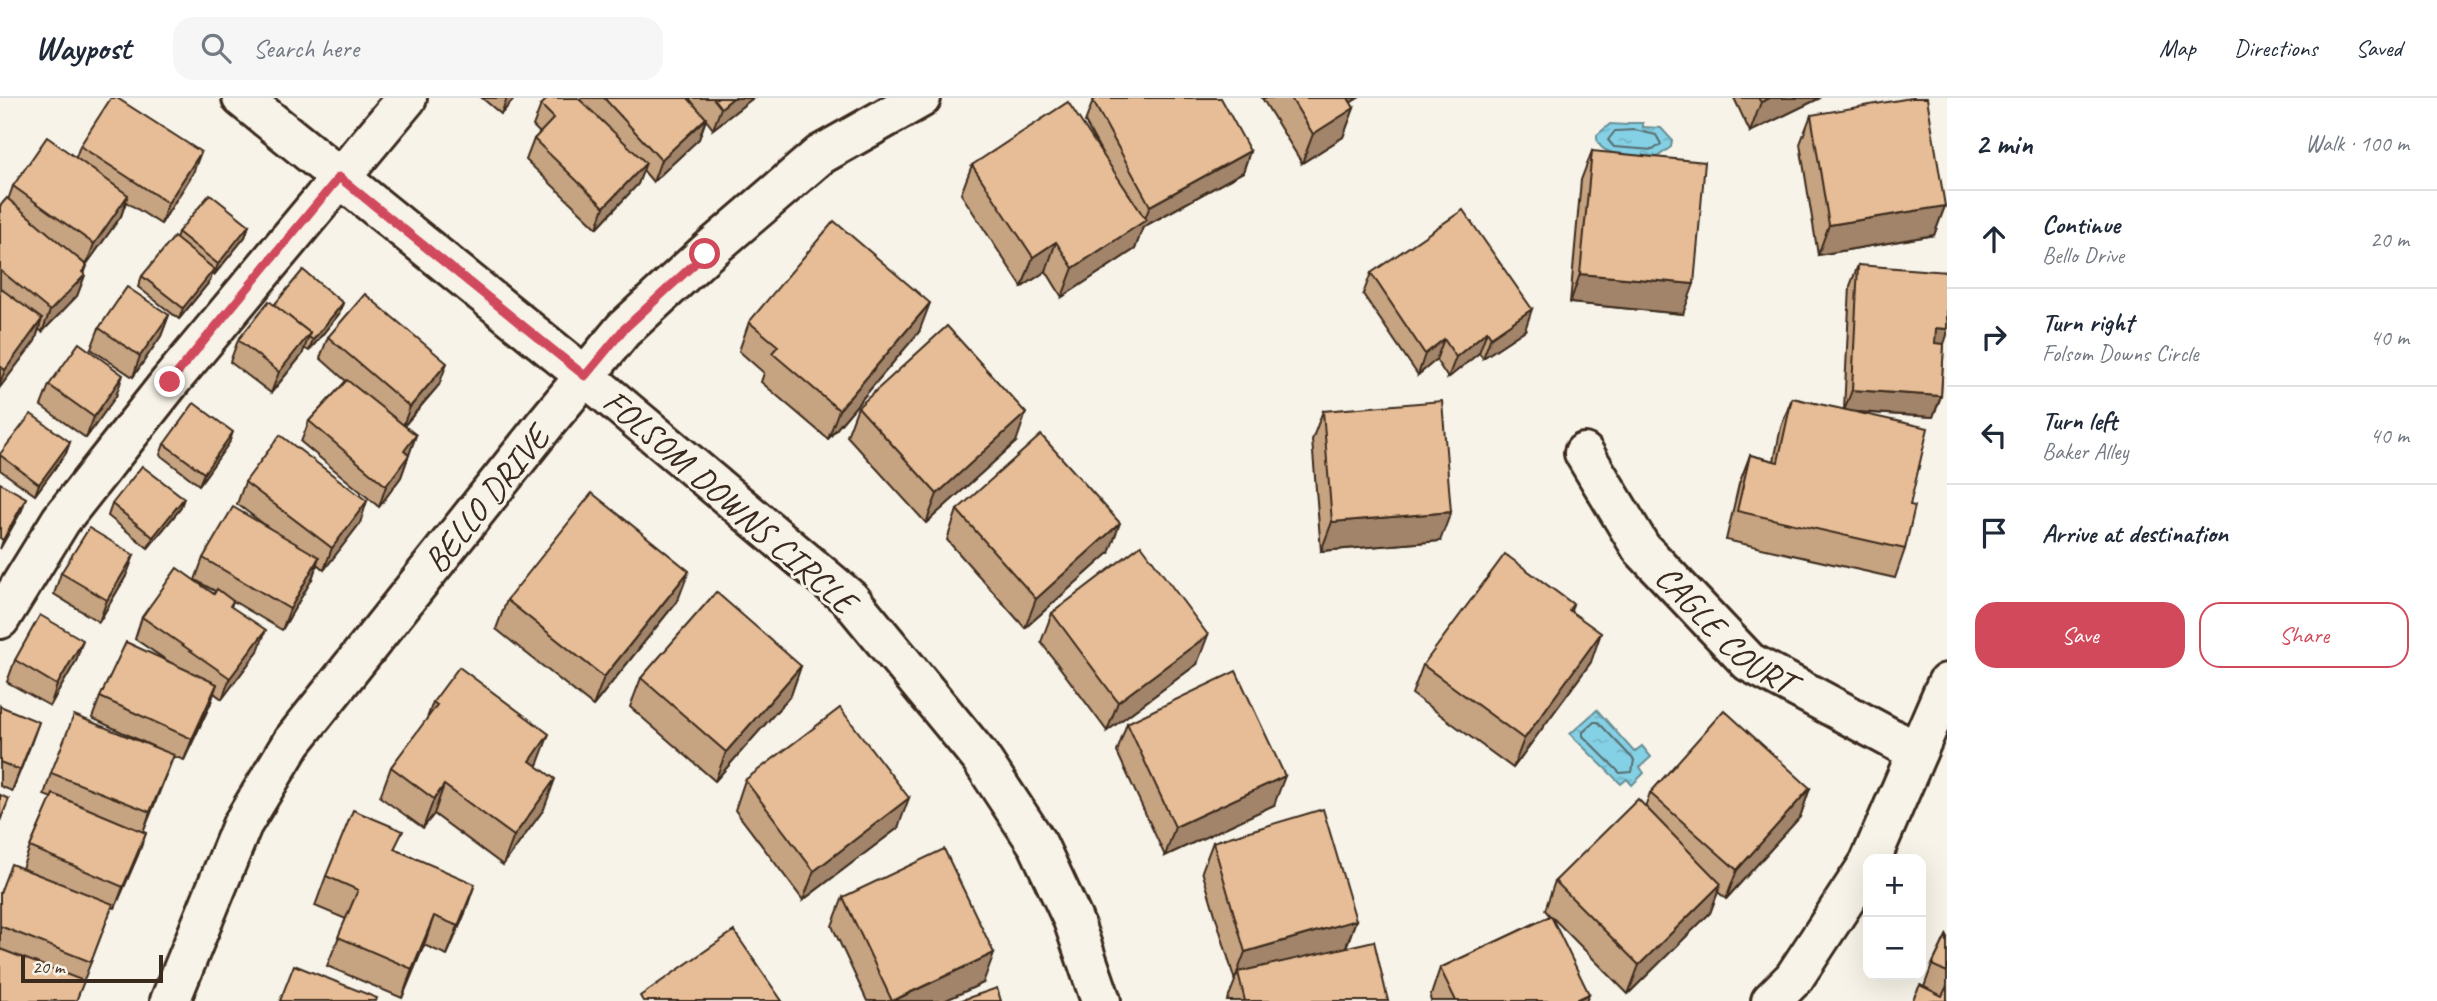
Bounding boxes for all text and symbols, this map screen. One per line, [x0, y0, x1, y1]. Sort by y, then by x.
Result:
search box [173, 17, 663, 80]
text: Waypost [35, 27, 131, 69]
icon: search [197, 29, 235, 67]
text: Search here [253, 32, 359, 65]
text: Map [2159, 33, 2196, 63]
text: Directions [2234, 33, 2317, 63]
text: Saved [2355, 33, 2402, 63]
text: 2 min [1975, 125, 2032, 163]
text: Walk · 100 m [2305, 129, 2409, 158]
text: Continue [2042, 208, 2120, 241]
icon: ahead [1975, 220, 2013, 258]
text: 20 m [2370, 225, 2409, 254]
route start [689, 238, 720, 269]
text: Bello Drive [2042, 241, 2124, 270]
text: Turn right [2042, 306, 2133, 339]
icon: right [1975, 318, 2013, 356]
text: 40 m [2370, 323, 2409, 352]
text: Folsom Downs Circle [2042, 339, 2199, 368]
route end [154, 366, 185, 397]
street label: FOLSOM DOWNS CIRCLE [594, 379, 869, 627]
text: Turn left [2042, 404, 2117, 437]
street label: BELLO DRIVE [414, 413, 562, 582]
icon: left [1975, 416, 2013, 454]
text: 40 m [2370, 421, 2409, 450]
text: Baker Alley [2042, 437, 2128, 466]
icon: arrive [1975, 514, 2013, 552]
text: Arrive at destination [2042, 517, 2228, 550]
street label: CAGLE COURT [1645, 555, 1810, 709]
button: Save [1975, 602, 2185, 668]
button: Share [2199, 602, 2409, 668]
map controls [1863, 854, 1926, 980]
button: + [1863, 854, 1926, 917]
button: − [1863, 917, 1926, 980]
scale bar [21, 952, 163, 984]
text: 20 m [32, 955, 64, 979]

